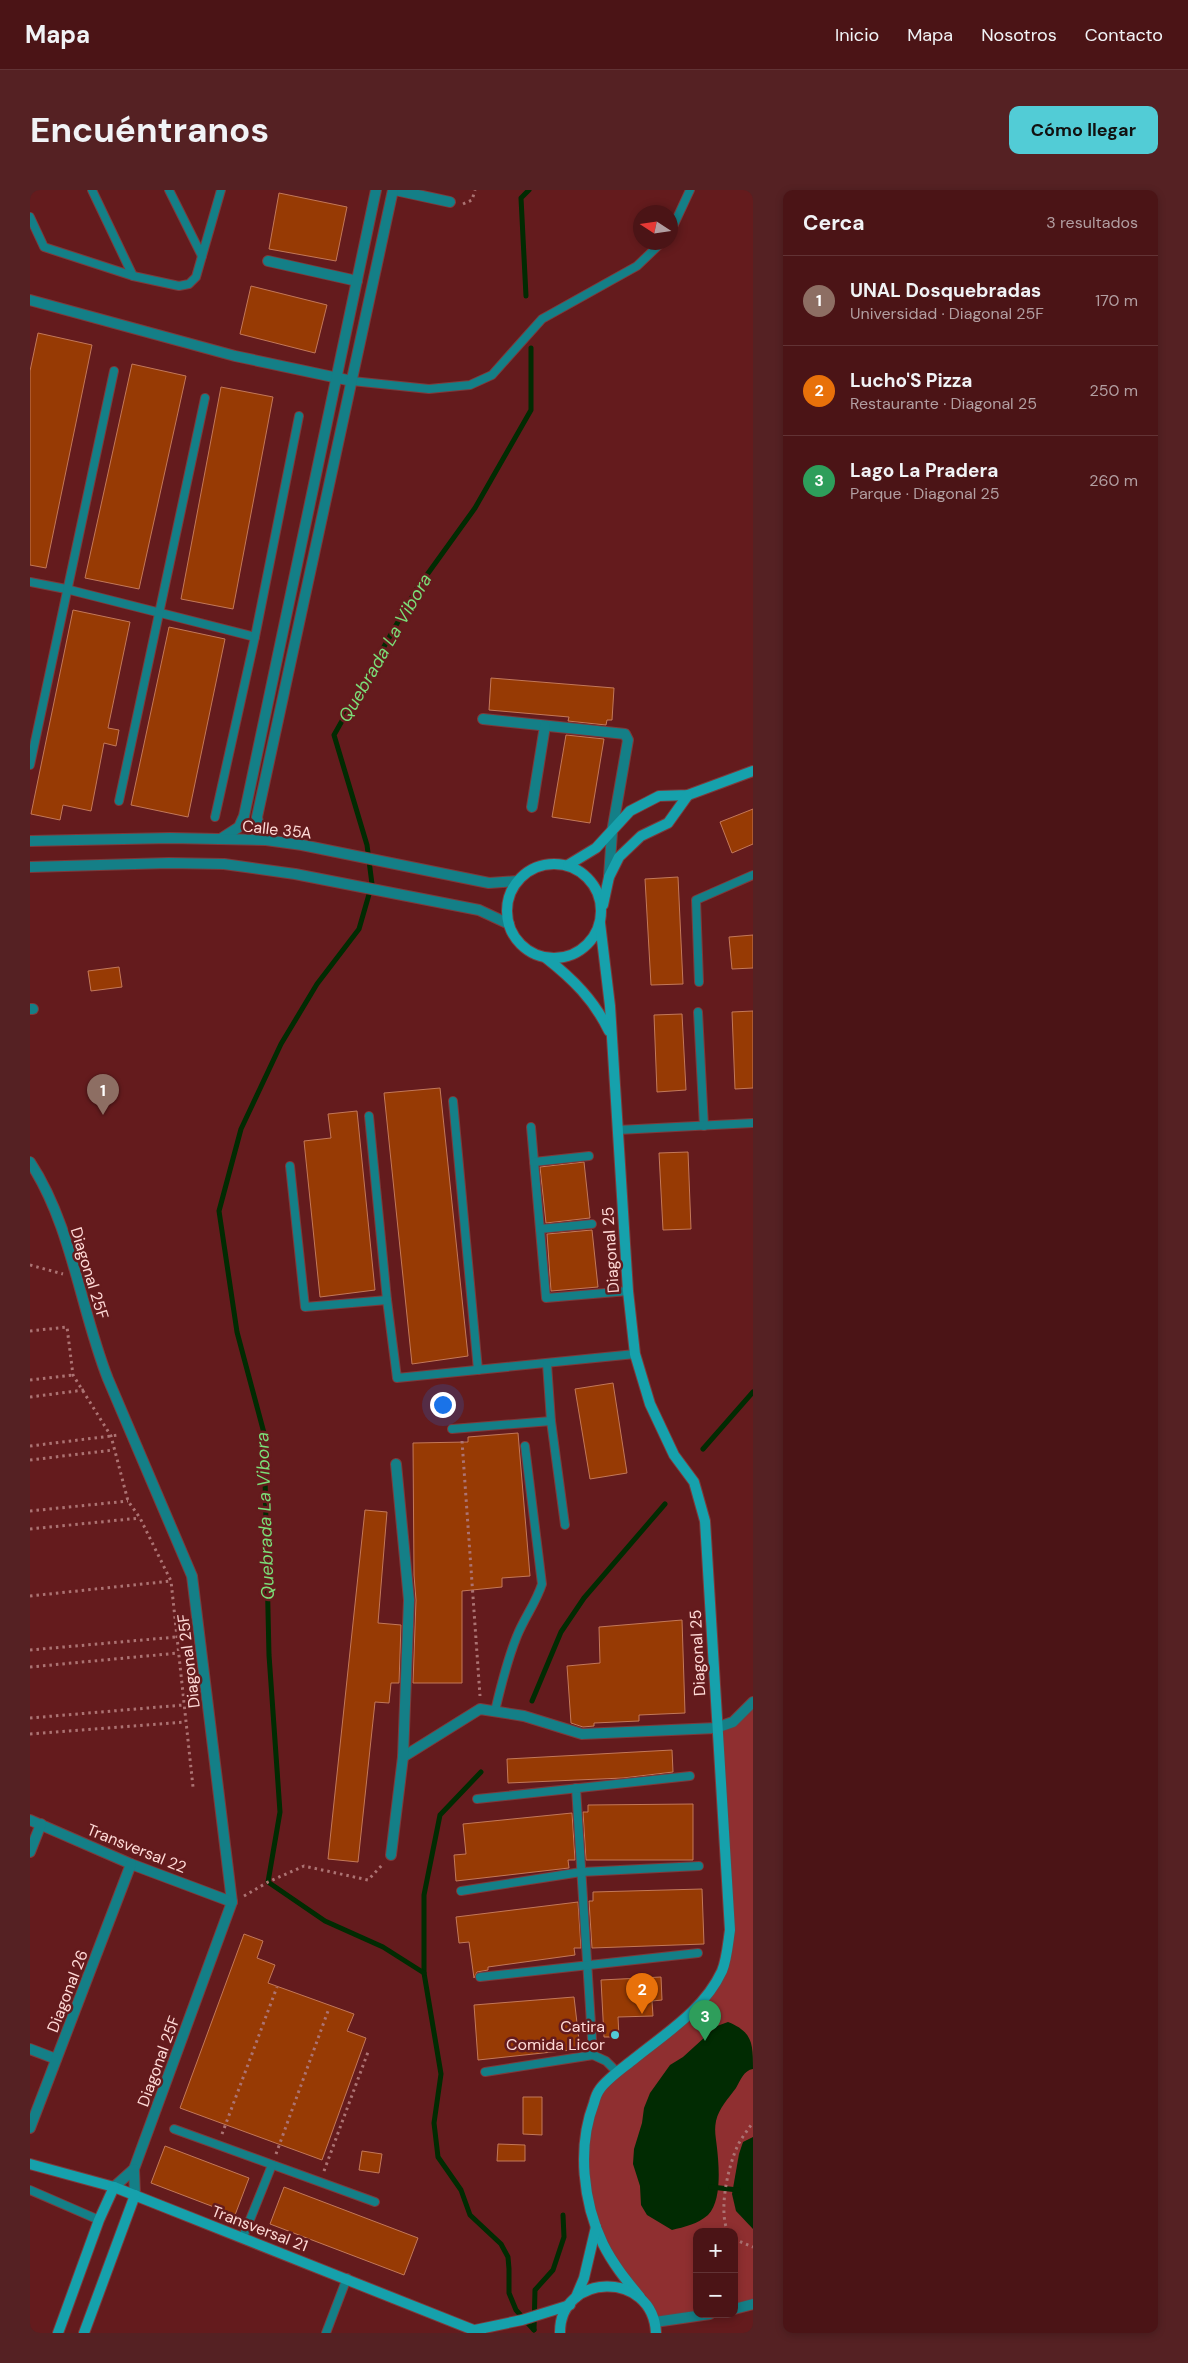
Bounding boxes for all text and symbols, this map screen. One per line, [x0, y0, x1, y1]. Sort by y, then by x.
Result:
text: Mapa [25, 19, 90, 50]
text: Inicio [835, 23, 879, 47]
text: Mapa [907, 23, 953, 47]
text: Nosotros [981, 23, 1057, 47]
text: Contacto [1085, 23, 1163, 47]
button: Cómo llegar [1009, 106, 1158, 154]
text: Encuéntranos [30, 107, 269, 153]
north arrow [633, 205, 678, 250]
text: Cerca [803, 209, 865, 237]
text: 3 resultados [1046, 212, 1138, 233]
text: UNAL Dosquebradas [850, 278, 1041, 303]
text: 1 [816, 290, 822, 311]
text: 170 m [1095, 290, 1138, 311]
text: Universidad · Diagonal 25F [850, 303, 1044, 324]
text: Lucho'S Pizza [850, 368, 972, 393]
text: 2 [814, 380, 824, 401]
text: 250 m [1090, 380, 1138, 401]
text: Restaurante · Diagonal 25 [850, 393, 1037, 414]
text: Lago La Pradera [850, 458, 998, 483]
text: 3 [814, 470, 824, 491]
text: 260 m [1089, 470, 1138, 491]
text: Parque · Diagonal 25 [850, 483, 1000, 504]
water label: Quebrada La Vibora [333, 569, 437, 727]
street label: Calle 35A [241, 815, 313, 844]
pin: 1 [87, 1074, 119, 1115]
street label: Diagonal 25 [597, 1206, 624, 1294]
street label: Diagonal 25F [66, 1225, 114, 1322]
your location [430, 1392, 456, 1418]
water label: Quebrada La Vibora [250, 1432, 280, 1600]
street label: Diagonal 25 [685, 1609, 710, 1697]
street label: Diagonal 25F [172, 1612, 205, 1709]
street label: Transversal 22 [84, 1819, 190, 1878]
street label: Diagonal 26 [42, 1947, 93, 2035]
pin: 2 [626, 1973, 658, 2014]
pin: 3 [689, 2000, 721, 2041]
street label: Diagonal 25F [132, 2013, 185, 2109]
place label: Catira Comida Licor [506, 2016, 605, 2055]
marker: Catira Comida Licor [609, 2029, 621, 2041]
street label: Transversal 21 [209, 2201, 311, 2256]
map controls [693, 2228, 738, 2318]
button: + [693, 2228, 738, 2273]
button: − [693, 2273, 738, 2318]

